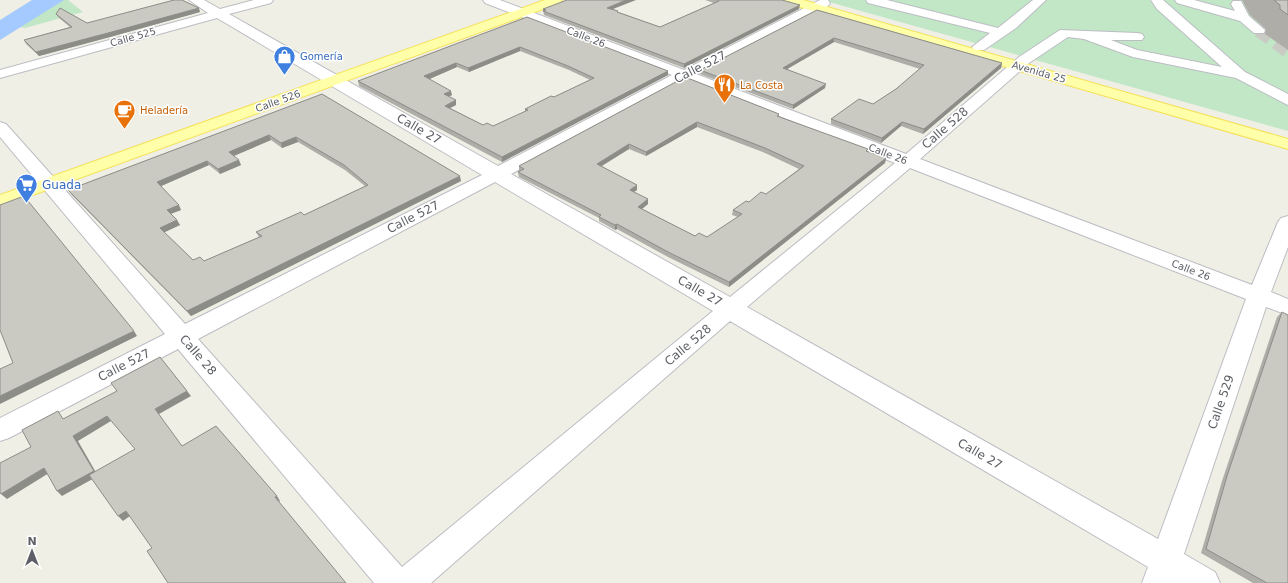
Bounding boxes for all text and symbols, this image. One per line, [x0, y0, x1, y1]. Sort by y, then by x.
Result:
street label: Calle 525 [109, 25, 157, 49]
street label: Calle 26 [565, 25, 607, 49]
shop icon: Gomería [271, 43, 297, 76]
street label: Calle 527 [672, 48, 728, 86]
place label: Gomería [300, 51, 343, 62]
street label: Avenida 25 [1011, 59, 1067, 85]
restaurant icon: La Costa [712, 72, 738, 105]
place label: La Costa [740, 80, 783, 91]
street label: Calle 526 [254, 88, 302, 114]
cafe icon: Heladería [111, 97, 137, 130]
street label: Calle 528 [919, 104, 971, 152]
place label: Heladería [140, 105, 188, 116]
street label: Calle 27 [394, 111, 444, 147]
street label: Calle 26 [867, 142, 909, 166]
supermarket icon: Guada [14, 172, 40, 205]
place label: Guada [42, 178, 81, 192]
street label: Calle 527 [385, 198, 441, 236]
street label: Calle 26 [1170, 258, 1212, 282]
street label: Calle 27 [675, 273, 725, 309]
street label: Calle 528 [662, 321, 714, 369]
street label: Calle 28 [177, 332, 219, 378]
street label: Calle 527 [96, 346, 152, 384]
street label: Calle 529 [1205, 373, 1237, 431]
street label: Calle 27 [955, 436, 1005, 472]
north arrow [12, 531, 52, 571]
text: N [27, 535, 37, 548]

